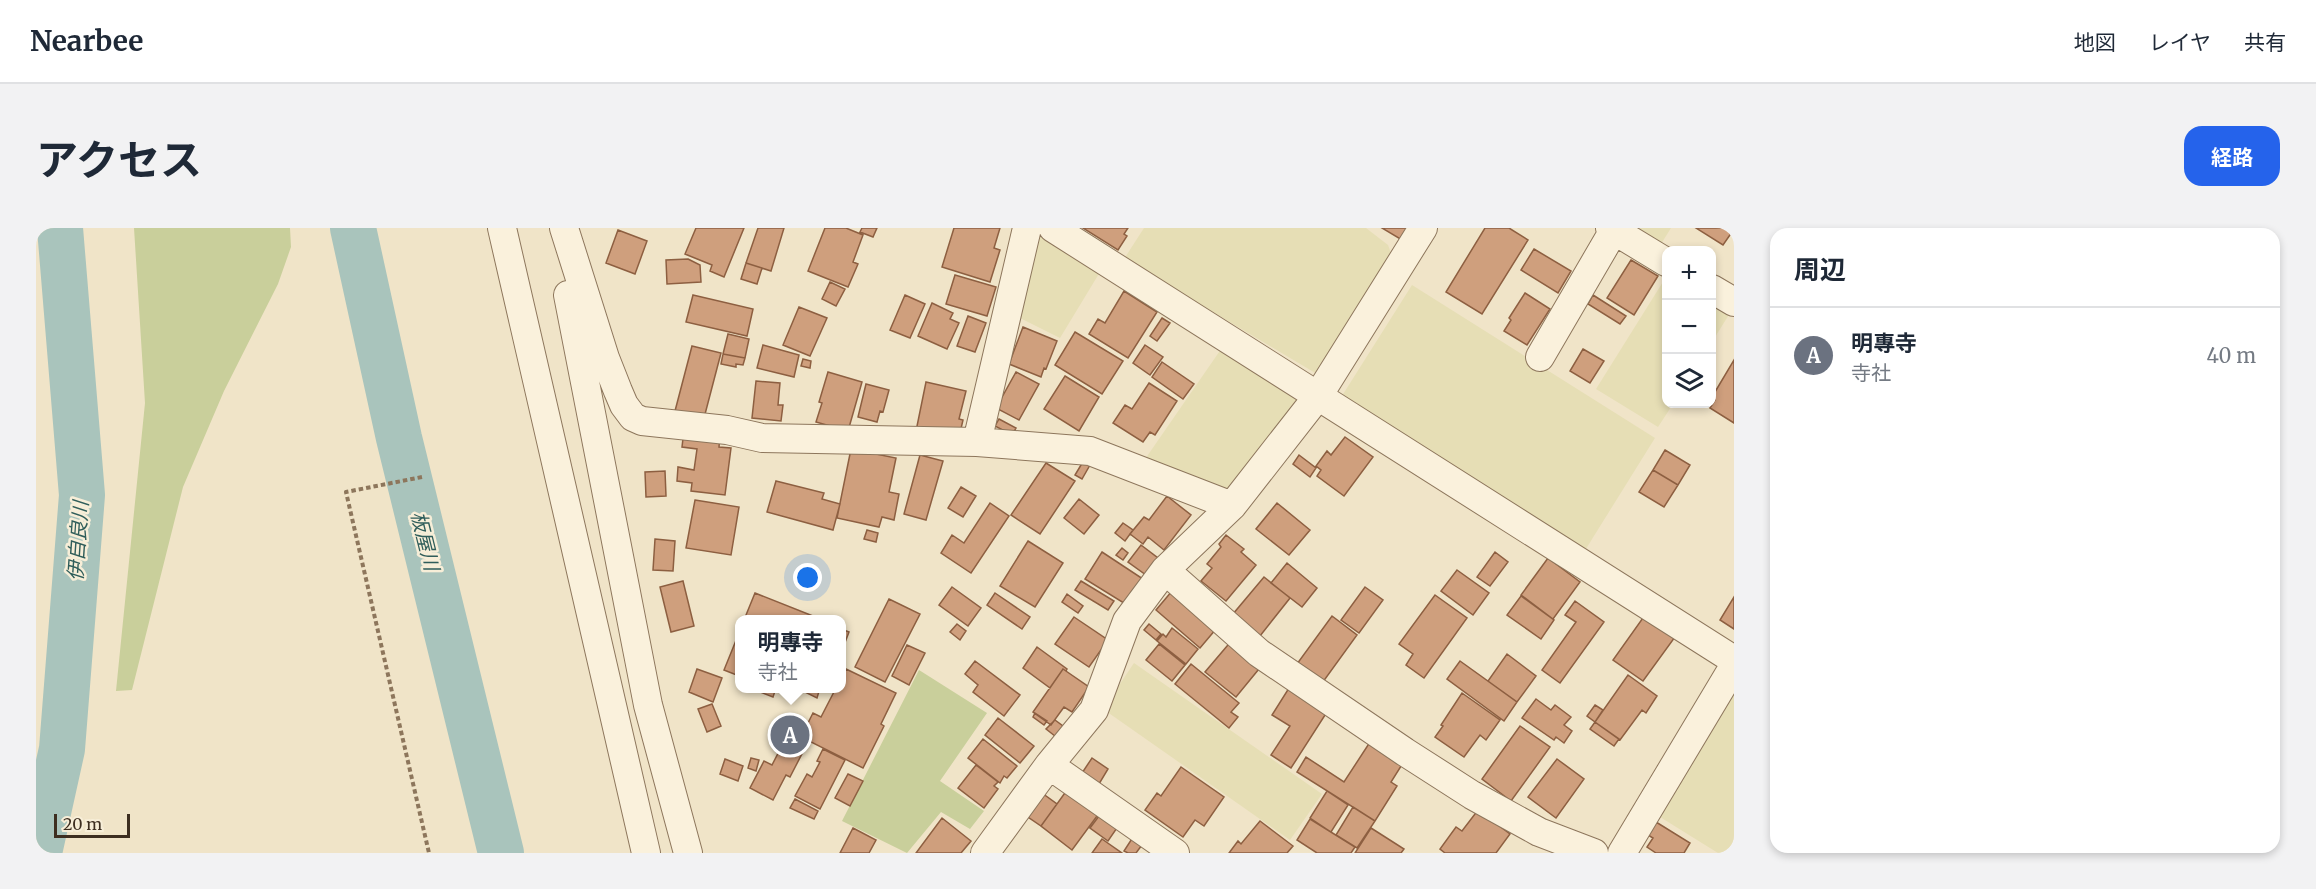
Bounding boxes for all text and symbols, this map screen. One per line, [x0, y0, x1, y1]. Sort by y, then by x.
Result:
text: Nearbee [30, 23, 143, 59]
text: 地図 [2074, 29, 2116, 56]
text: レイヤ [2149, 29, 2211, 56]
text: 共有 [2244, 29, 2286, 56]
button: 経路 [2184, 126, 2280, 186]
text: アクセス [36, 134, 202, 186]
map controls [1662, 246, 1716, 408]
button: + [1662, 246, 1716, 300]
text: 周辺 [1794, 253, 1846, 286]
button: − [1662, 300, 1716, 354]
text: 明專寺 [1851, 329, 1917, 357]
text: A [1806, 343, 1821, 368]
text: 40 m [2206, 343, 2256, 368]
button: layers [1662, 354, 1716, 408]
text: 寺社 [1851, 360, 1891, 385]
water label: 伊自良川 [62, 498, 93, 582]
water label: 板屋川 [406, 509, 445, 575]
your location [793, 563, 822, 592]
popup [735, 615, 846, 693]
text: 明專寺 [757, 628, 824, 656]
text: 寺社 [757, 659, 797, 684]
pin: A [770, 712, 810, 758]
scale bar [54, 811, 130, 838]
text: 20 m [63, 814, 102, 834]

